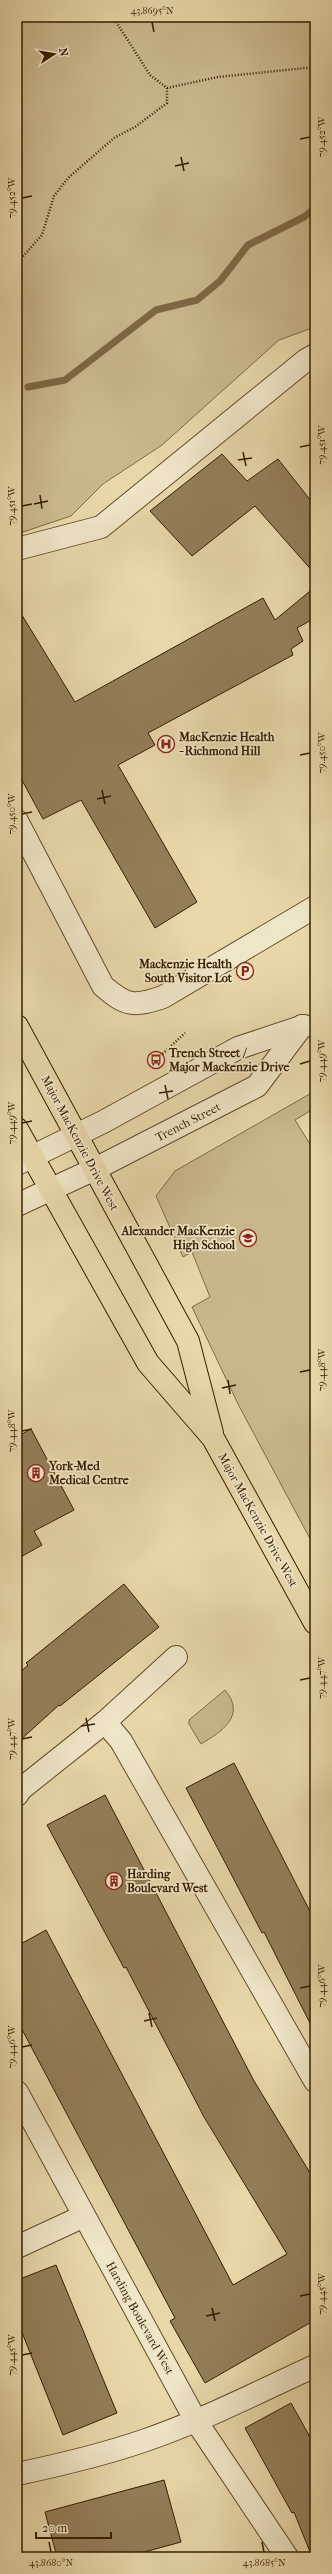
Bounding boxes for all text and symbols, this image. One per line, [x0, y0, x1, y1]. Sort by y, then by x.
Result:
text: 43.8695°N [130, 5, 174, 17]
north arrow [34, 34, 74, 74]
text: N [56, 47, 71, 58]
text: 79.452°W [316, 115, 328, 157]
text: 79.452°W [6, 176, 18, 218]
text: 79.451°W [316, 424, 328, 465]
text: 79.451°W [6, 485, 18, 526]
place label: MacKenzie Health - Richmond Hill [178, 730, 275, 758]
text: 79.450°W [316, 731, 328, 774]
hospital icon: MacKenzie Health - Richmond Hill [156, 734, 176, 754]
text: 79.450°W [6, 792, 18, 835]
place label: Mackenzie Health South Visitor Lot [138, 957, 233, 985]
parking icon: Mackenzie Health South Visitor Lot [235, 961, 255, 981]
text: 79.449°W [316, 1038, 328, 1082]
place label: Trench Street / Major Mackenzie Drive [168, 1046, 290, 1074]
bus stop icon: Trench Street / Major Mackenzie Drive [146, 1050, 166, 1070]
street label: Major MacKenzie Drive West [38, 1073, 122, 1214]
street label: Trench Street [153, 1099, 224, 1144]
text: 79.449°W [6, 1100, 18, 1144]
place label: Alexander MacKenzie High School [120, 1224, 236, 1253]
school or university icon: Alexander MacKenzie High School [238, 1228, 258, 1248]
text: 79.448°W [316, 1348, 328, 1391]
text: 79.448°W [6, 1409, 18, 1452]
street label: Major MacKenzie Drive West [215, 1450, 301, 1590]
place label: York-Med Medical Centre [48, 1459, 129, 1487]
building icon: York-Med Medical Centre [26, 1463, 46, 1483]
text: 79.447°W [316, 1656, 328, 1699]
text: 79.447°W [6, 1717, 18, 1760]
place label: Harding Boulevard West [127, 1867, 208, 1895]
building icon: Harding Boulevard West [104, 1871, 124, 1891]
text: 79.446°W [316, 1963, 328, 2007]
text: 79.446°W [6, 2024, 18, 2068]
street label: Harding Boulevard West [103, 2259, 177, 2377]
text: 79.445°W [316, 2272, 328, 2315]
text: 79.445°W [6, 2333, 18, 2376]
scale bar [36, 2514, 111, 2540]
text: 20 m [42, 2521, 67, 2535]
text: 43.8680°N [29, 2557, 73, 2569]
text: 43.8685°N [243, 2557, 286, 2569]

